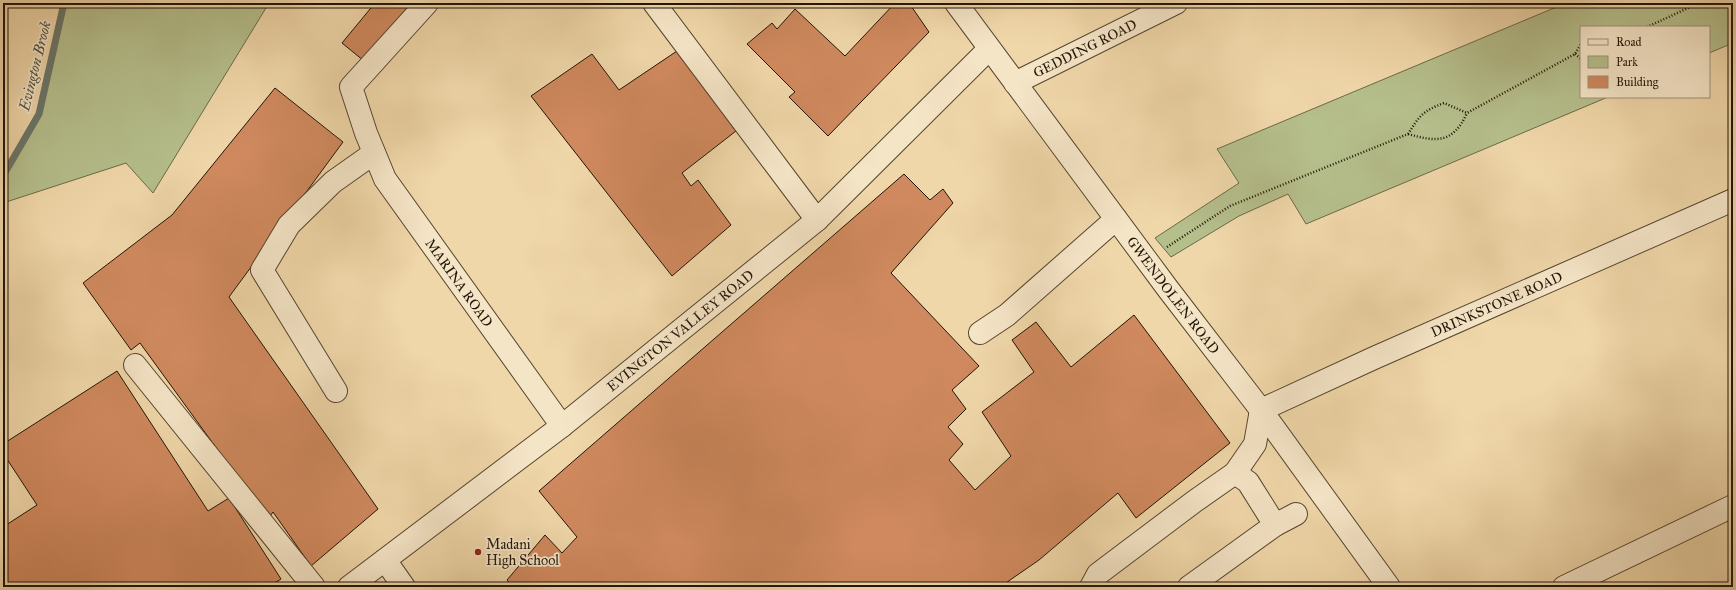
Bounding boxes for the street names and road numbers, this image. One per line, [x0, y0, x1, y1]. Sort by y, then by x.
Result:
street label: GEDDING ROAD [1030, 15, 1139, 81]
street label: GWENDOLEN ROAD [1123, 233, 1223, 357]
street label: MARINA ROAD [422, 235, 497, 330]
street label: EVINGTON VALLEY ROAD [603, 266, 757, 395]
street label: DRINKSTONE ROAD [1428, 268, 1565, 341]

